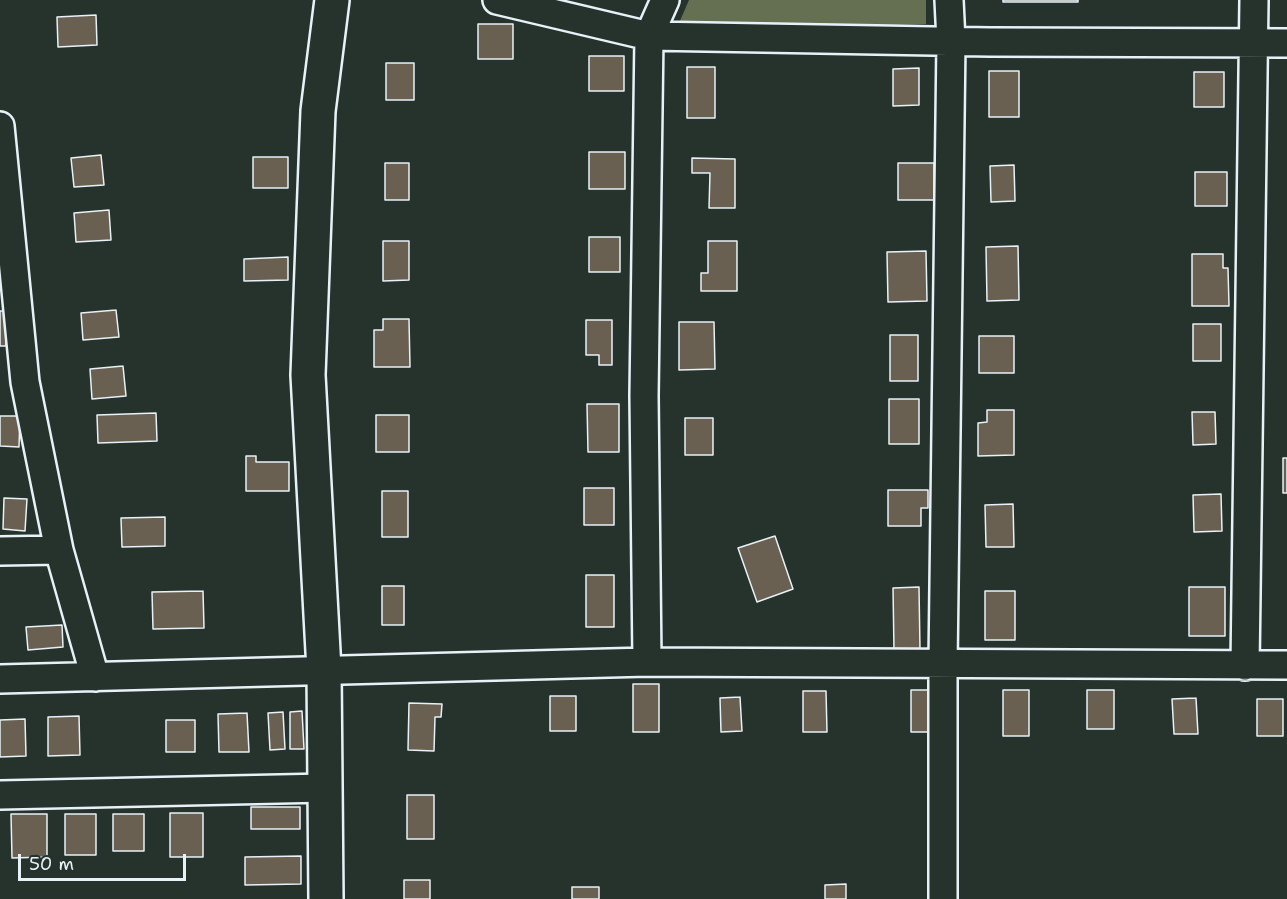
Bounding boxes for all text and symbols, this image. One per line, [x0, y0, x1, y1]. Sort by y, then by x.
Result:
scale bar [21, 842, 189, 880]
text: 50 m [29, 852, 74, 876]

